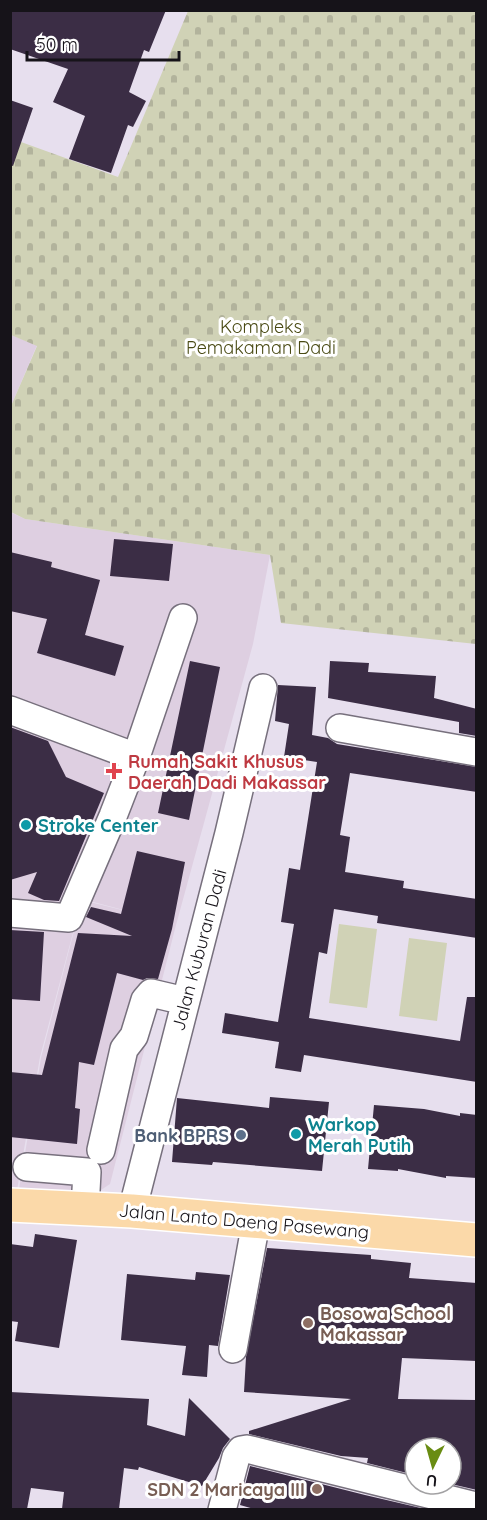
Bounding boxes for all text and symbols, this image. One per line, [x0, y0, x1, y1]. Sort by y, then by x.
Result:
scale bar [27, 24, 178, 62]
text: 50 m [36, 33, 78, 56]
park label: Kompleks Pemakaman Dadi [186, 315, 336, 359]
place label: Rumah Sakit Khusus Daerah Dadi Makassar [128, 750, 326, 794]
marker: Rumah Sakit Khusus Daerah Dadi Makassar [105, 762, 123, 780]
place label: Stroke Center [38, 814, 159, 837]
marker: Stroke Center [19, 818, 33, 832]
street label: Jalan Kuburan Dadi [166, 867, 232, 1033]
place label: Warkop Merah Putih [308, 1113, 411, 1157]
place label: Bank BPRS [134, 1124, 229, 1147]
marker: Warkop Merah Putih [289, 1127, 303, 1141]
marker: Bank BPRS [234, 1128, 248, 1142]
street label: Jalan Lanto Daeng Pasewang [118, 1199, 370, 1243]
place label: Bosowa School Makassar [320, 1302, 451, 1346]
marker: Bosowa School Makassar [301, 1316, 315, 1330]
north arrow [403, 1436, 463, 1496]
text: U [425, 1470, 438, 1491]
place label: SDN 2 Maricaya III [147, 1478, 305, 1501]
marker: SDN 2 Maricaya III [310, 1482, 324, 1496]

